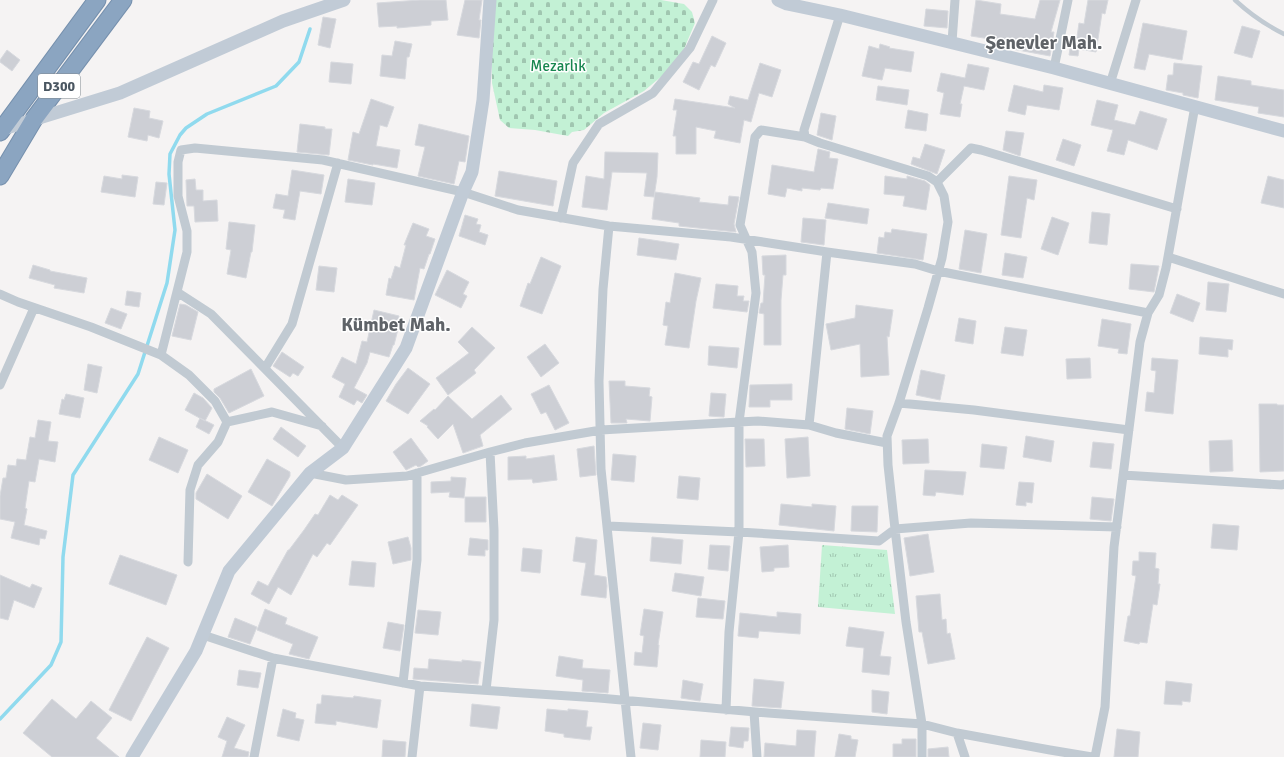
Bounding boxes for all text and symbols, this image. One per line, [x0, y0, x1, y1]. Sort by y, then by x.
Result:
district label: Şenevler Mah. [985, 31, 1103, 55]
park label: Mezarlık [530, 57, 586, 75]
road number: D300 [38, 74, 80, 98]
district label: Kümbet Mah. [341, 313, 451, 337]

